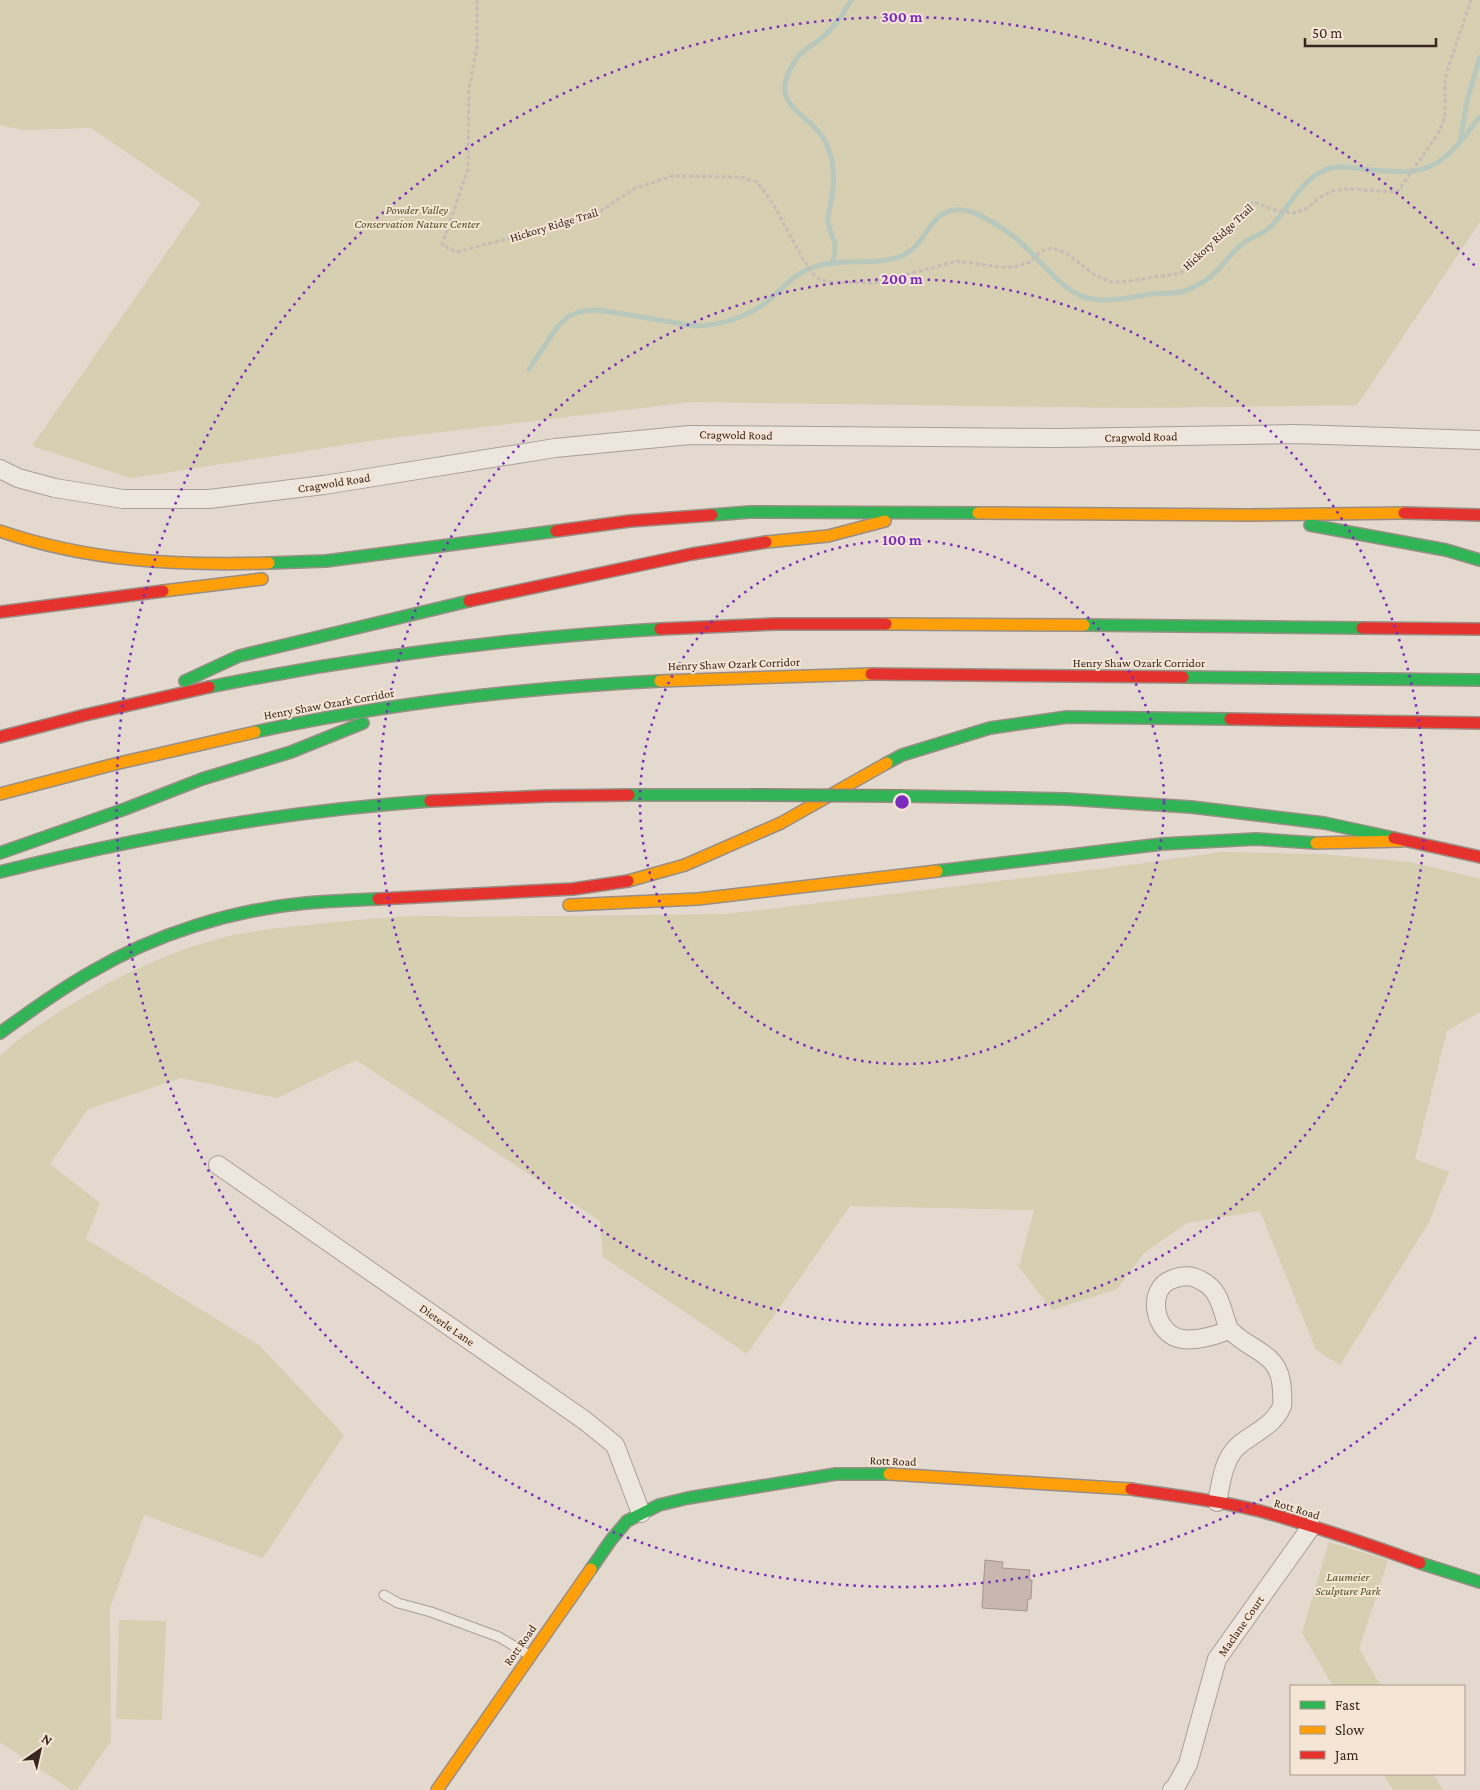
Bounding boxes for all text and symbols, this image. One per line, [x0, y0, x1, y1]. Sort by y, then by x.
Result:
text: 300 m [881, 9, 923, 25]
scale bar [1305, 15, 1436, 47]
text: 50 m [1312, 25, 1342, 41]
street label: Hickory Ridge Trail [1180, 201, 1256, 273]
park label: Powder Valley Conservation Nature Center [354, 203, 481, 231]
street label: Hickory Ridge Trail [508, 205, 600, 245]
text: 200 m [881, 271, 923, 287]
street label: Cragwold Road [699, 427, 773, 443]
street label: Cragwold Road [1104, 429, 1178, 445]
street label: Cragwold Road [297, 470, 372, 496]
text: 100 m [882, 532, 922, 548]
street label: Henry Shaw Ozark Corridor [668, 655, 801, 673]
street label: Henry Shaw Ozark Corridor [1073, 656, 1206, 670]
street label: Henry Shaw Ozark Corridor [263, 685, 396, 722]
centre of rings [893, 793, 911, 811]
street label: Dieterle Lane [417, 1301, 477, 1349]
street label: Rott Road [869, 1453, 917, 1469]
street label: Rott Road [1272, 1495, 1322, 1523]
park label: Laumeier Sculpture Park [1315, 1570, 1382, 1598]
street label: Maclane Court [1215, 1592, 1268, 1659]
street label: Rott Road [501, 1621, 540, 1668]
legend [1290, 1685, 1465, 1775]
text: Fast [1335, 1697, 1361, 1713]
text: Slow [1335, 1722, 1365, 1738]
north arrow [15, 1725, 65, 1775]
text: N [39, 1730, 56, 1749]
text: Jam [1333, 1747, 1358, 1764]

